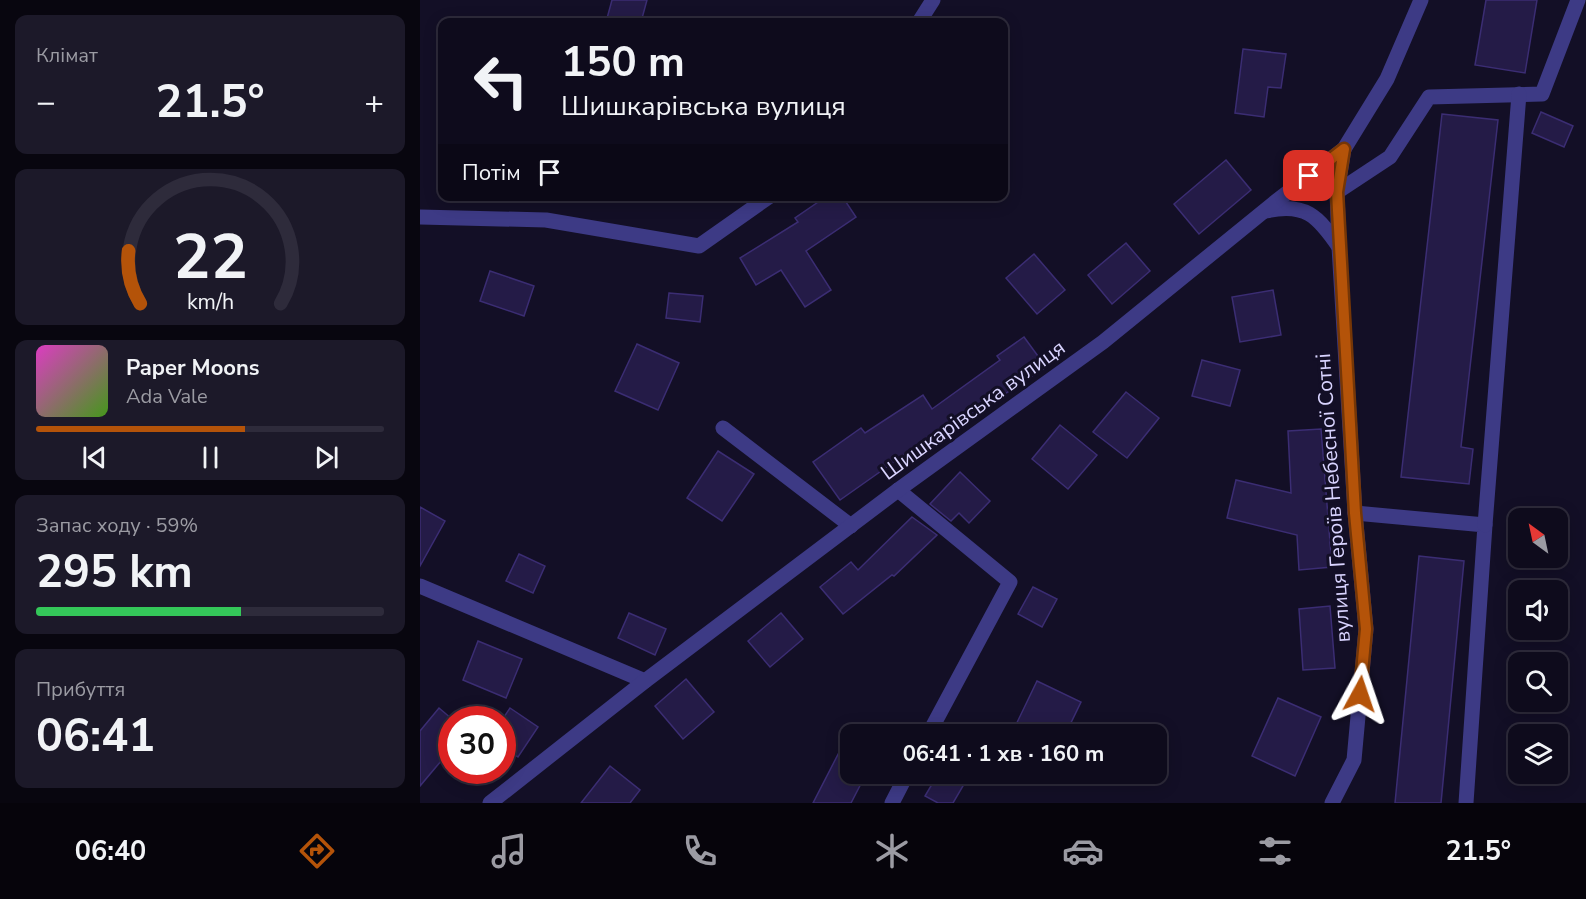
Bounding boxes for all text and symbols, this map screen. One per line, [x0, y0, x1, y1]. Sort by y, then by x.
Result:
text: 150 m [561, 34, 685, 91]
text: Клімат [36, 42, 98, 69]
icon: left [462, 42, 540, 120]
text: 21.5° [155, 72, 265, 133]
text: − [36, 80, 56, 125]
text: + [364, 80, 384, 125]
text: Шишкарівська вулиця [561, 88, 846, 125]
pin [1283, 150, 1334, 201]
icon: arrive [533, 156, 566, 189]
text: Потім [462, 158, 521, 188]
icon: arrive [1292, 159, 1325, 192]
text: 22 [173, 215, 247, 300]
text: km/h [186, 288, 234, 318]
street label: Шишкарівська вулиця [875, 334, 1071, 486]
street label: вулиця Героїв Небесної Сотні [1309, 352, 1357, 644]
text: Paper Moons [126, 353, 260, 383]
text: Ada Vale [126, 383, 208, 410]
icon: previous [78, 441, 111, 474]
icon: pause [194, 441, 227, 474]
icon: next [310, 441, 343, 474]
north arrow [1508, 508, 1568, 568]
map controls [1508, 508, 1568, 784]
text: Запас ходу · 59% [36, 512, 198, 539]
text: 295 km [36, 542, 193, 603]
button: sound [1508, 580, 1568, 640]
button: search [1508, 652, 1568, 712]
position arrow [1328, 662, 1392, 726]
text: Прибуття [36, 676, 125, 703]
text: 06:41 [36, 706, 155, 767]
speed limit sign: 30 [438, 706, 516, 784]
button: layers [1508, 724, 1568, 784]
text: 06:41 · 1 хв · 160 m [903, 739, 1104, 769]
icon: directions [296, 830, 338, 872]
icon: music [488, 830, 530, 872]
icon: phone [679, 830, 721, 872]
icon: climate [871, 830, 913, 872]
icon: car [1062, 830, 1104, 872]
icon: filters [1254, 830, 1296, 872]
text: 06:40 [75, 833, 146, 870]
text: 21.5° [1446, 833, 1511, 870]

